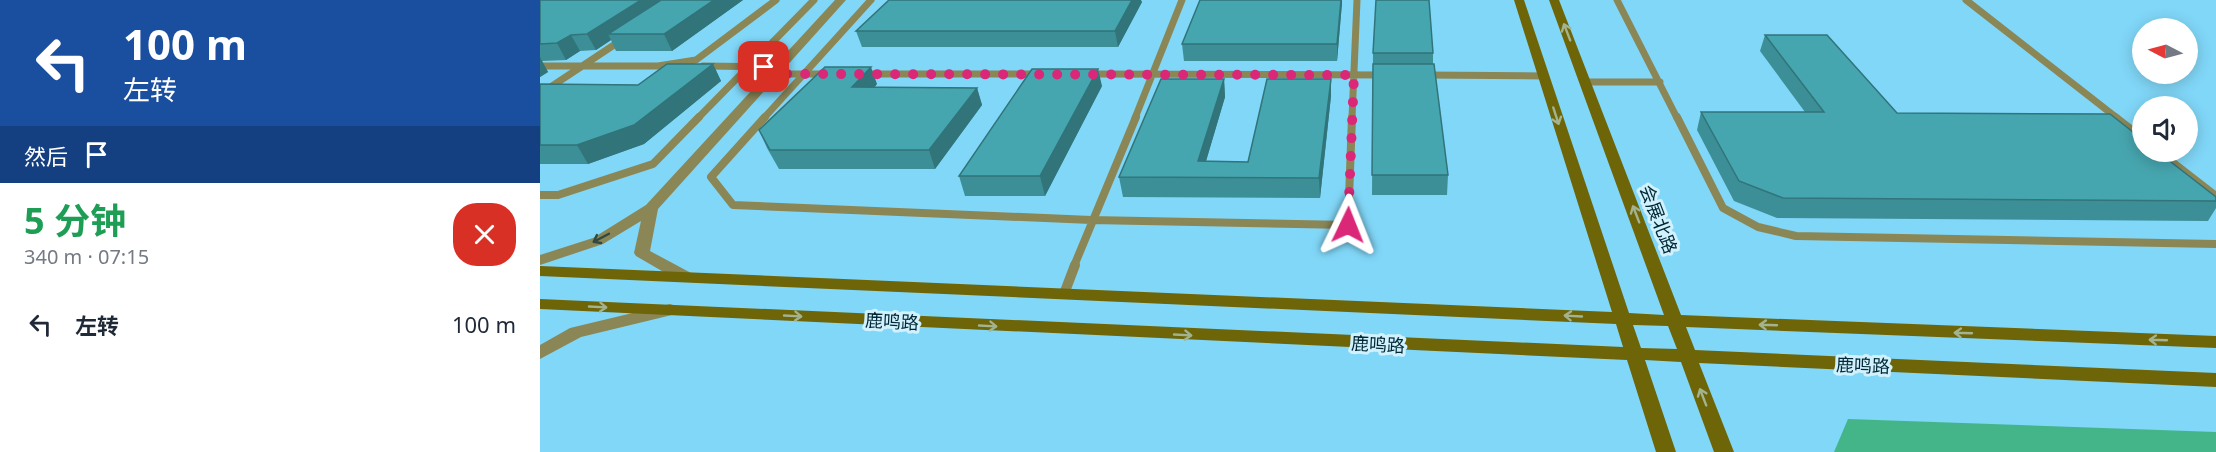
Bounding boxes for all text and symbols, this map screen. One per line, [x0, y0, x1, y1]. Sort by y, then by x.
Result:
text: 100 m [123, 15, 247, 72]
north arrow [2132, 18, 2198, 84]
map controls [2132, 18, 2198, 162]
one-way arrow [1560, 23, 1571, 42]
icon: left [24, 24, 102, 102]
pin [738, 41, 789, 92]
icon: arrive [747, 50, 780, 83]
text: 左转 [123, 71, 177, 108]
button: sound [2132, 96, 2198, 162]
one-way arrow [1552, 106, 1563, 125]
icon: arrive [80, 138, 113, 171]
text: 然后 [24, 141, 68, 171]
street label: 会展北路 [1635, 181, 1683, 257]
position arrow [1316, 193, 1380, 257]
text: 5 分钟 [24, 196, 126, 245]
button: close [453, 203, 516, 266]
one-way arrow [1630, 205, 1641, 224]
one-way arrow [593, 232, 610, 244]
text: 340 m · 07:15 [24, 243, 149, 270]
one-way arrow [588, 301, 608, 312]
icon: left [24, 308, 57, 341]
street label: 鹿鸣路 [864, 308, 920, 334]
text: 100 m [452, 309, 516, 339]
text: 左转 [75, 310, 119, 340]
one-way arrow [1564, 310, 1584, 321]
one-way arrow [783, 311, 803, 322]
one-way arrow [1758, 319, 1778, 330]
one-way arrow [978, 320, 997, 331]
one-way arrow [1953, 327, 1973, 338]
one-way arrow [1172, 329, 1192, 340]
street label: 鹿鸣路 [1350, 331, 1406, 357]
one-way arrow [2148, 334, 2168, 345]
street label: 鹿鸣路 [1836, 352, 1890, 378]
one-way arrow [1697, 388, 1708, 407]

